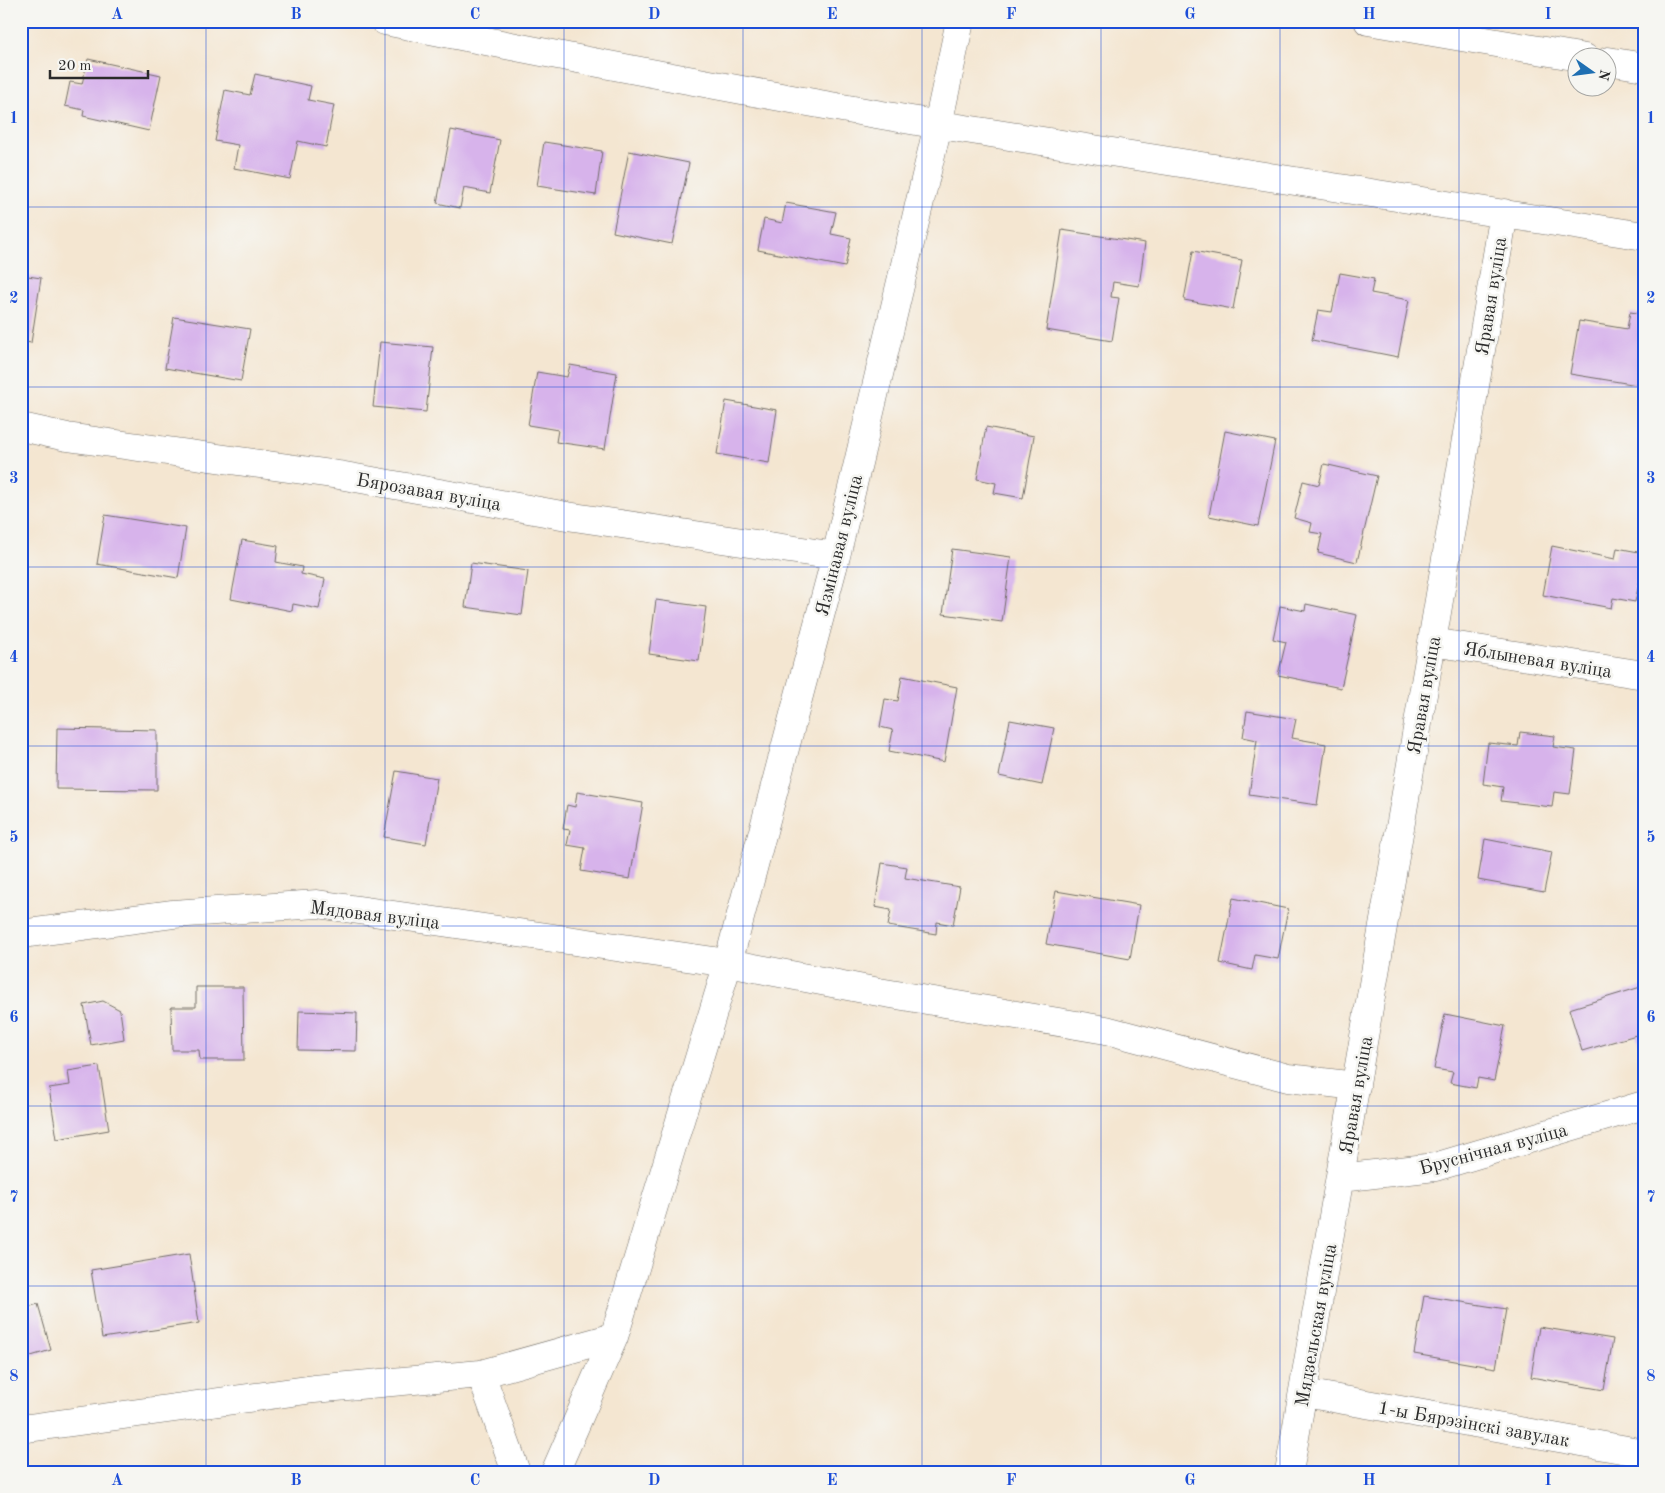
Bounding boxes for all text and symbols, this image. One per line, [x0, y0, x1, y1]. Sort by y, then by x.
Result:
text: A [111, 7, 123, 23]
text: B [290, 7, 302, 23]
text: C [470, 7, 480, 23]
text: D [648, 7, 660, 23]
text: E [826, 7, 838, 23]
text: F [1006, 7, 1017, 23]
text: G [1184, 7, 1196, 23]
text: H [1362, 7, 1376, 23]
text: I [1544, 7, 1552, 23]
scale bar [50, 48, 148, 80]
north arrow [1568, 48, 1618, 98]
text: 20 m [58, 59, 92, 74]
text: N [1595, 68, 1612, 82]
text: 1 [9, 111, 19, 127]
text: 1 [1646, 111, 1656, 127]
street label: Яравая вуліца [1474, 235, 1511, 357]
text: 2 [9, 291, 19, 307]
text: 2 [1646, 291, 1656, 307]
text: 3 [9, 471, 19, 487]
street label: Бярозавая вуліца [355, 471, 503, 516]
text: 3 [1646, 471, 1656, 487]
street label: Язмінавая вуліца [814, 473, 867, 618]
street label: Яравая вуліца [1406, 634, 1445, 756]
street label: Яблыневая вуліца [1462, 640, 1614, 683]
text: 4 [9, 650, 19, 666]
text: 4 [1646, 650, 1656, 666]
text: 5 [9, 830, 19, 846]
text: 5 [1646, 830, 1656, 846]
street label: Мядовая вуліца [309, 899, 441, 934]
text: 6 [9, 1010, 19, 1026]
text: 6 [1646, 1010, 1656, 1026]
street label: Яравая вуліца [1338, 1034, 1377, 1156]
street label: Бруснічная вуліца [1417, 1121, 1571, 1179]
text: 7 [9, 1190, 19, 1206]
text: 7 [1646, 1190, 1656, 1206]
street label: Мядзельская вуліца [1294, 1242, 1341, 1409]
text: 8 [9, 1369, 19, 1385]
text: 8 [1646, 1369, 1656, 1385]
street label: 1-ы Бярэзінскі завулак [1376, 1399, 1571, 1452]
text: A [111, 1473, 123, 1489]
text: B [290, 1473, 302, 1489]
text: C [470, 1473, 480, 1489]
text: D [648, 1473, 660, 1489]
text: E [826, 1473, 838, 1489]
text: F [1006, 1473, 1017, 1489]
text: G [1184, 1473, 1196, 1489]
text: H [1362, 1473, 1376, 1489]
text: I [1544, 1473, 1552, 1489]

